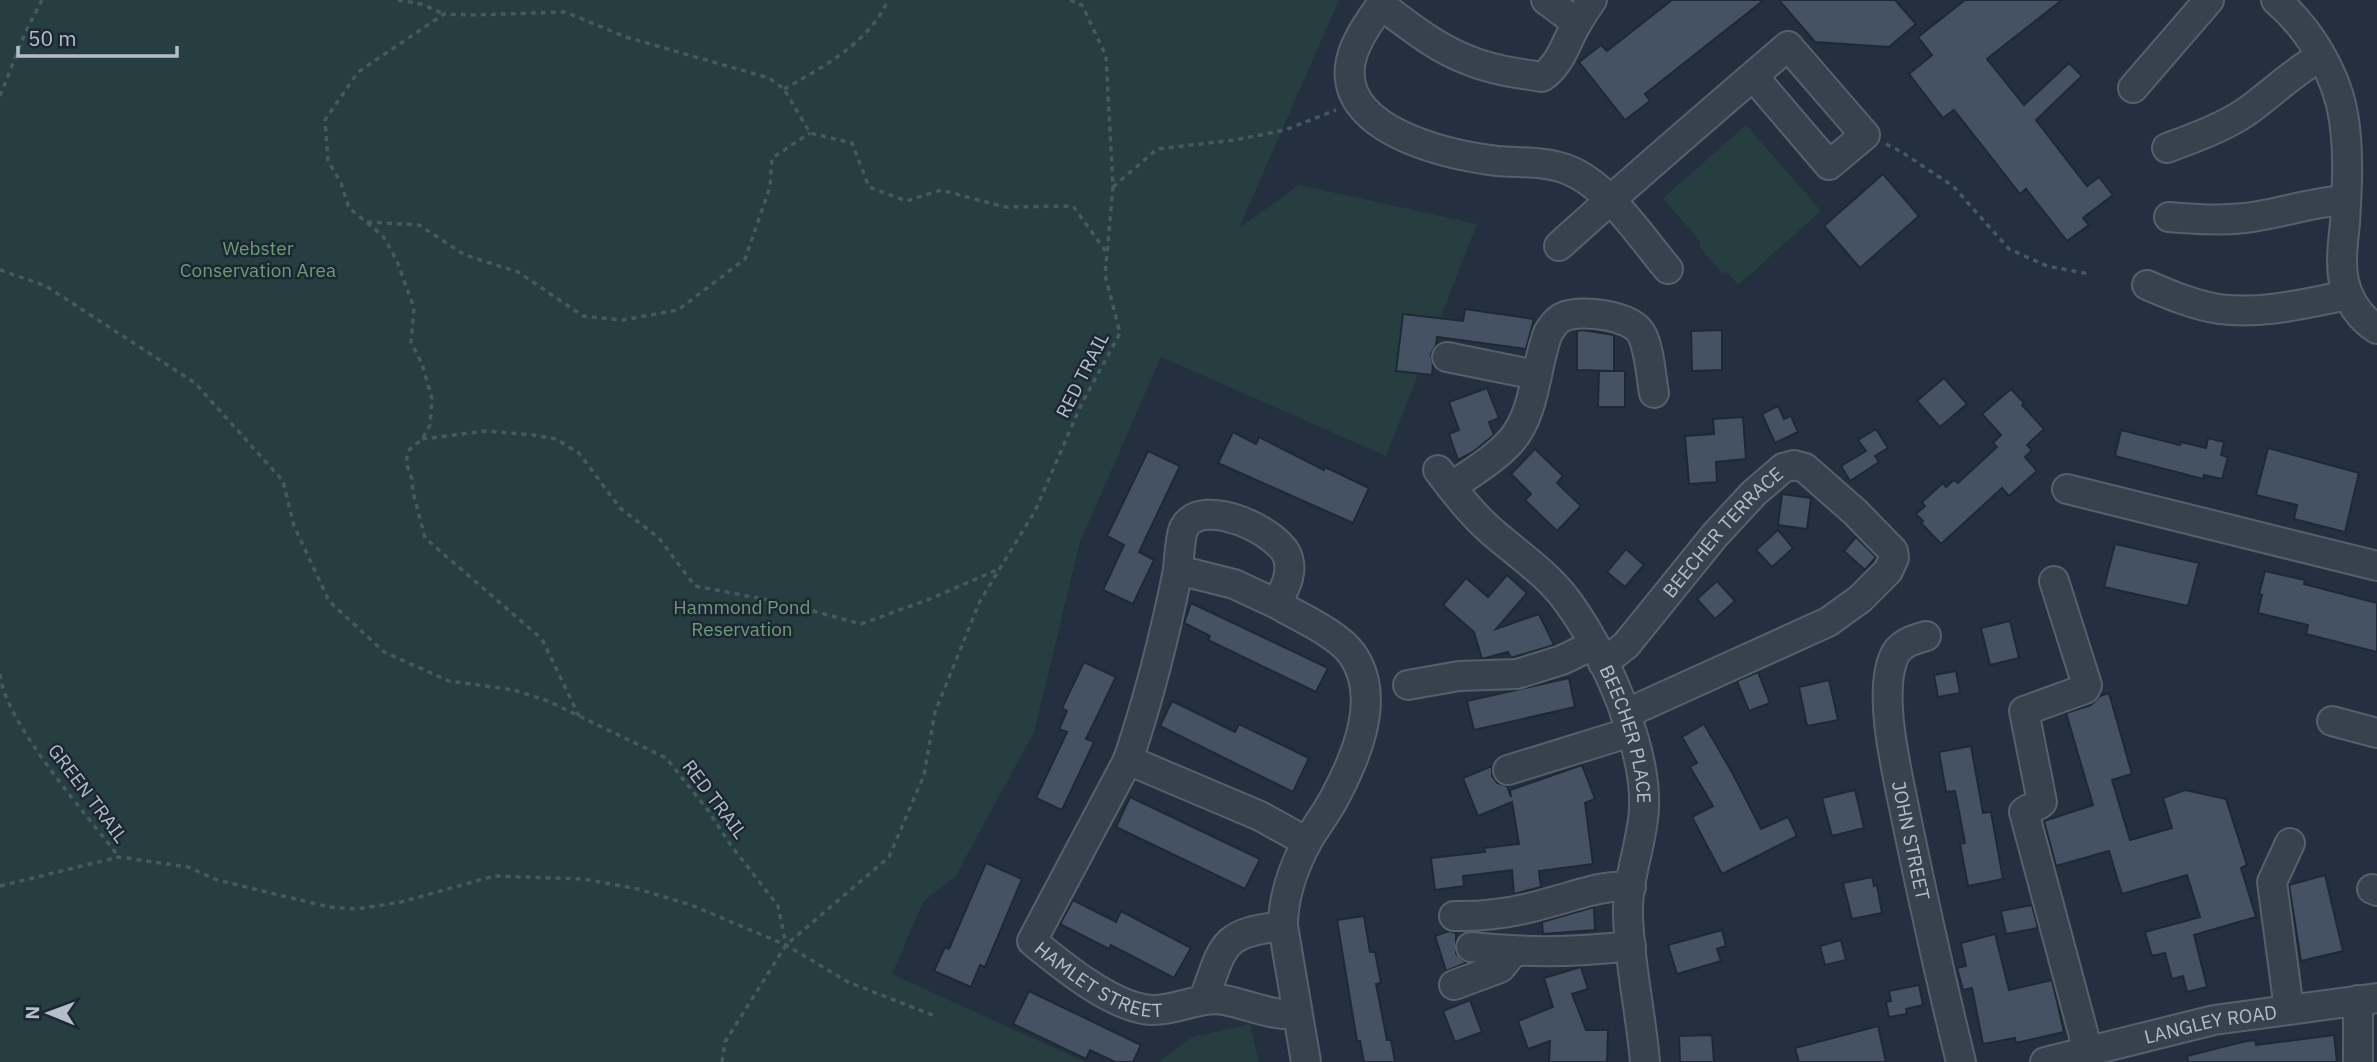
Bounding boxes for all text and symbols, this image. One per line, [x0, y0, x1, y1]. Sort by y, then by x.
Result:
scale bar [18, 14, 177, 58]
text: 50 m [28, 24, 77, 52]
park label: Webster Conservation Area [180, 236, 336, 282]
street label: RED TRAIL [1050, 328, 1114, 422]
street label: BEECHER TERRACE [1657, 462, 1788, 602]
park label: Hammond Pond Reservation [673, 595, 811, 641]
street label: BEECHER PLACE [1595, 661, 1656, 804]
street label: GREEN TRAIL [43, 739, 133, 847]
street label: RED TRAIL [677, 755, 753, 843]
street label: JOHN STREET [1887, 779, 1935, 902]
street label: HAMLET STREET [1030, 936, 1163, 1022]
north arrow [14, 978, 84, 1048]
street label: LANGLEY ROAD [2142, 1000, 2278, 1049]
text: N [20, 1006, 44, 1020]

